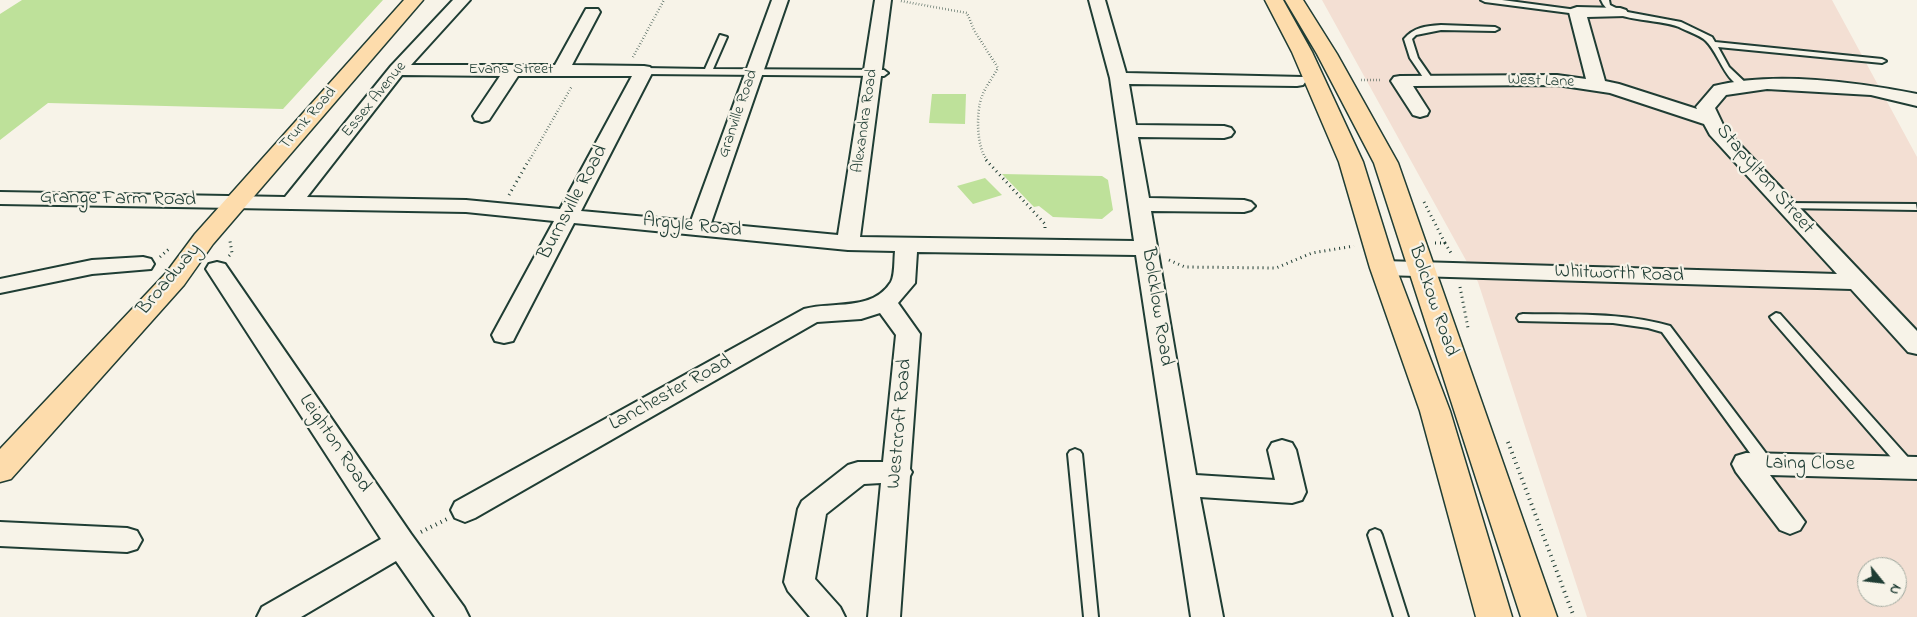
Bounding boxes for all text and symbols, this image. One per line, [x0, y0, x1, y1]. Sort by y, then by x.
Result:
street label: Essex Avenue [339, 58, 411, 142]
street label: Evans Street [469, 60, 553, 80]
street label: Granville Road [715, 67, 763, 161]
street label: Alexandra Road [849, 68, 883, 174]
street label: West Lane [1507, 71, 1575, 93]
street label: Trunk Road [277, 84, 341, 154]
street label: Stapylton Street [1710, 120, 1818, 240]
street label: Burnsville Road [534, 141, 614, 265]
street label: Grange Farm Road [40, 187, 196, 213]
street label: Argyle Road [641, 210, 743, 244]
street label: Broadway [133, 239, 207, 321]
street label: Bolckow Road [1402, 242, 1462, 360]
street label: Bolcklow Road [1135, 246, 1177, 368]
street label: Whitworth Road [1554, 261, 1684, 289]
street label: Lanchester Road [606, 351, 736, 437]
street label: Westcroft Road [883, 358, 919, 490]
street label: Leighton Road [292, 390, 376, 498]
street label: Laing Close [1765, 452, 1855, 478]
north arrow [1857, 557, 1907, 607]
text: N [1883, 580, 1906, 598]

